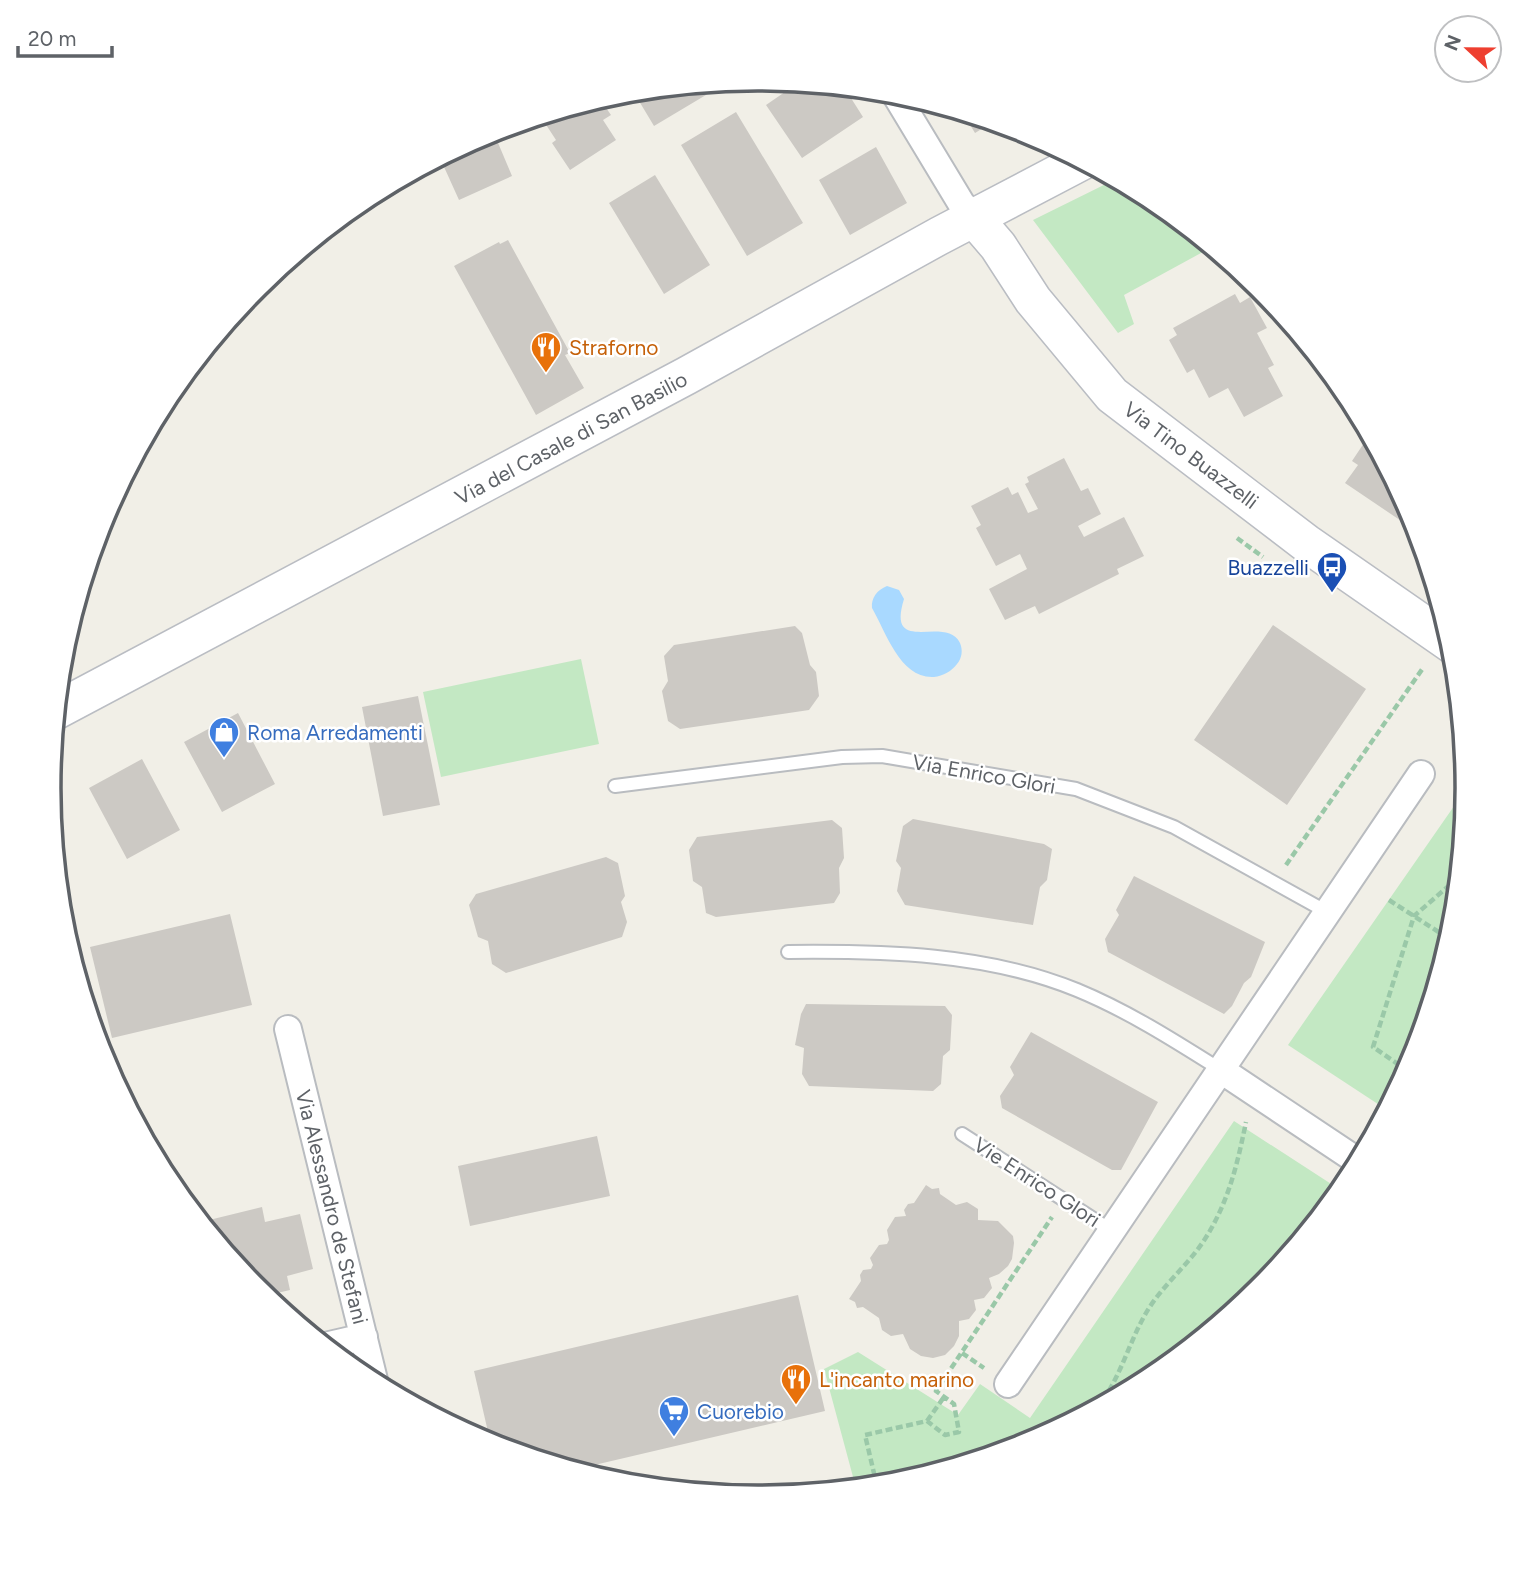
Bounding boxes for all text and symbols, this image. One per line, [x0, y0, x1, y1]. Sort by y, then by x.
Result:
scale bar [18, 14, 112, 58]
north arrow [1433, 14, 1503, 84]
text: 20 m [28, 26, 76, 51]
text: N [1439, 32, 1466, 54]
restaurant icon: Straforno [529, 330, 563, 374]
place label: Straforno [569, 335, 659, 360]
street label: Via del Casale di San Basilio [451, 366, 691, 510]
street label: Via Tino Buazzelli [1119, 396, 1263, 514]
bus stop icon: Buazzelli [1315, 550, 1349, 594]
place label: Buazzelli [1228, 555, 1309, 580]
shop icon: Roma Arredamenti [207, 715, 241, 759]
place label: Roma Arredamenti [247, 720, 423, 745]
street label: Via Enrico Glori [910, 749, 1058, 799]
street label: Via Alessandro de Stefani [291, 1087, 373, 1327]
street label: Vie Enrico Glori [969, 1132, 1105, 1232]
restaurant icon: L'incanto marino [779, 1362, 813, 1406]
place label: L'incanto marino [819, 1367, 974, 1392]
supermarket icon: Cuorebio [657, 1394, 691, 1438]
place label: Cuorebio [697, 1399, 784, 1424]

